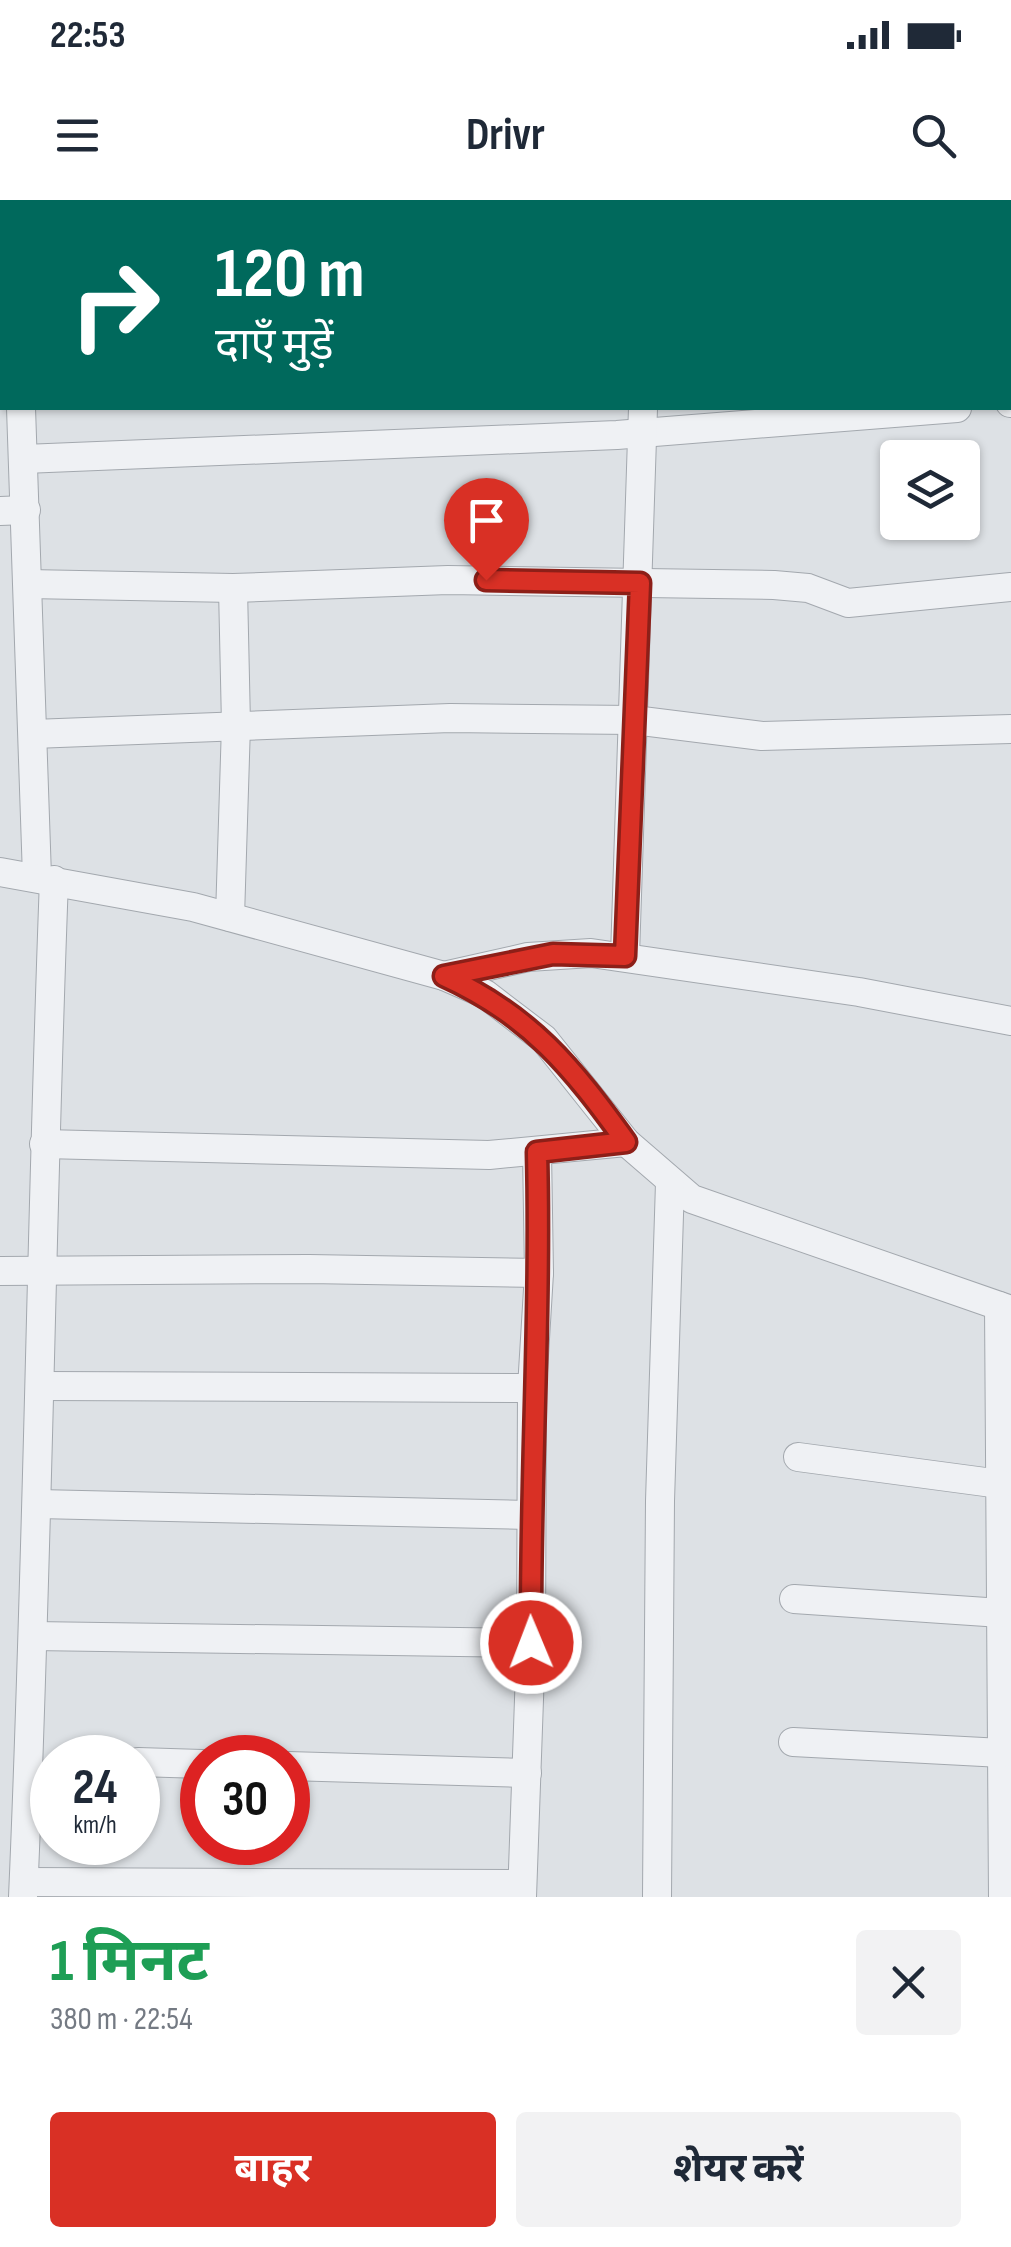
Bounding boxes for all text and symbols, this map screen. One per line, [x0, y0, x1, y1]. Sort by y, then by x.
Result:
text: 22:53 [50, 13, 126, 58]
icon: menu [50, 108, 105, 163]
text: Drivr [466, 108, 545, 163]
icon: search [906, 108, 961, 163]
text: 120 m [215, 233, 365, 317]
icon: right [50, 240, 180, 370]
text: दाएँ मुड़ें [215, 318, 334, 373]
map controls [880, 440, 980, 540]
button: layers [880, 440, 980, 540]
pin [444, 478, 529, 581]
icon: arrive [459, 493, 514, 548]
position arrow [479, 1591, 583, 1695]
speed limit sign: 30 [180, 1735, 310, 1865]
text: 24 [73, 1758, 117, 1818]
text: km/h [73, 1810, 117, 1841]
text: 1 मिनट [50, 1926, 209, 1998]
button: close [856, 1930, 961, 2035]
text: 380 m · 22:54 [50, 2000, 193, 2039]
button: बाहर [50, 2112, 496, 2227]
button: शेयर करें [516, 2112, 961, 2227]

